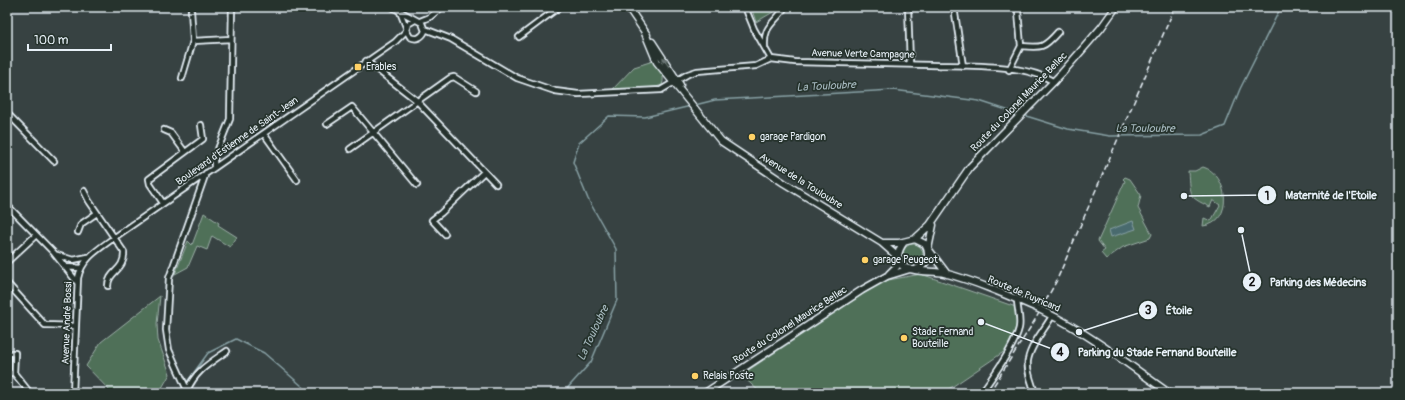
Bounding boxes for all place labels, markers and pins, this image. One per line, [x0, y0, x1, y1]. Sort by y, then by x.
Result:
place label: Erables [366, 61, 397, 73]
marker: Erables [353, 62, 363, 72]
place label: garage Pardigon [760, 131, 826, 143]
marker: garage Pardigon [747, 132, 757, 142]
callout: Maternité de l'Etoile [1257, 184, 1385, 207]
place label: garage Peugeot [873, 254, 939, 266]
marker: garage Peugeot [860, 255, 870, 265]
callout: Parking des Médecins [1242, 270, 1374, 293]
callout: Étoile [1138, 298, 1200, 321]
place label: Stade Fernand Bouteille [912, 326, 973, 350]
marker: Stade Fernand Bouteille [899, 333, 909, 343]
callout: Parking du Stade Fernand Bouteille [1050, 341, 1244, 364]
place label: Relais Poste [703, 370, 754, 382]
marker: Relais Poste [690, 371, 700, 381]

